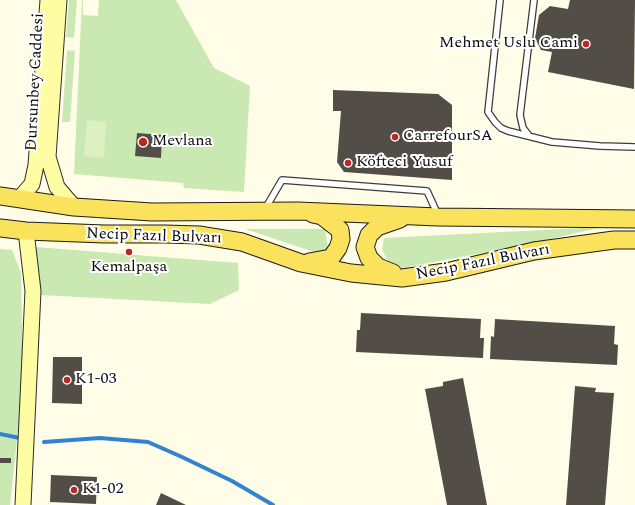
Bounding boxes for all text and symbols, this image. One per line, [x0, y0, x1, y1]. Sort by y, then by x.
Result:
street label: Dursunbey Caddesi [23, 12, 49, 152]
place label: Mehmet Uslu Cami [439, 34, 578, 54]
marker: Mehmet Uslu Cami [581, 39, 591, 49]
place label: CarrefourSA [403, 127, 493, 147]
place label: Mevlana [152, 132, 212, 152]
marker: CarrefourSA [390, 132, 400, 142]
marker: Mevlana [137, 136, 149, 148]
place label: Köfteci Yusuf [356, 153, 452, 173]
marker: Köfteci Yusuf [343, 158, 353, 168]
street label: Necip Fazıl Bulvarı [86, 225, 222, 249]
street label: Necip Fazıl Bulvarı [414, 241, 552, 285]
marker: Kemalpaşa [124, 247, 134, 257]
place label: Kemalpaşa [91, 258, 167, 278]
place label: K1-03 [75, 370, 117, 390]
marker: K1-03 [62, 375, 72, 385]
place label: K1-02 [82, 480, 124, 500]
marker: K1-02 [69, 485, 79, 495]

